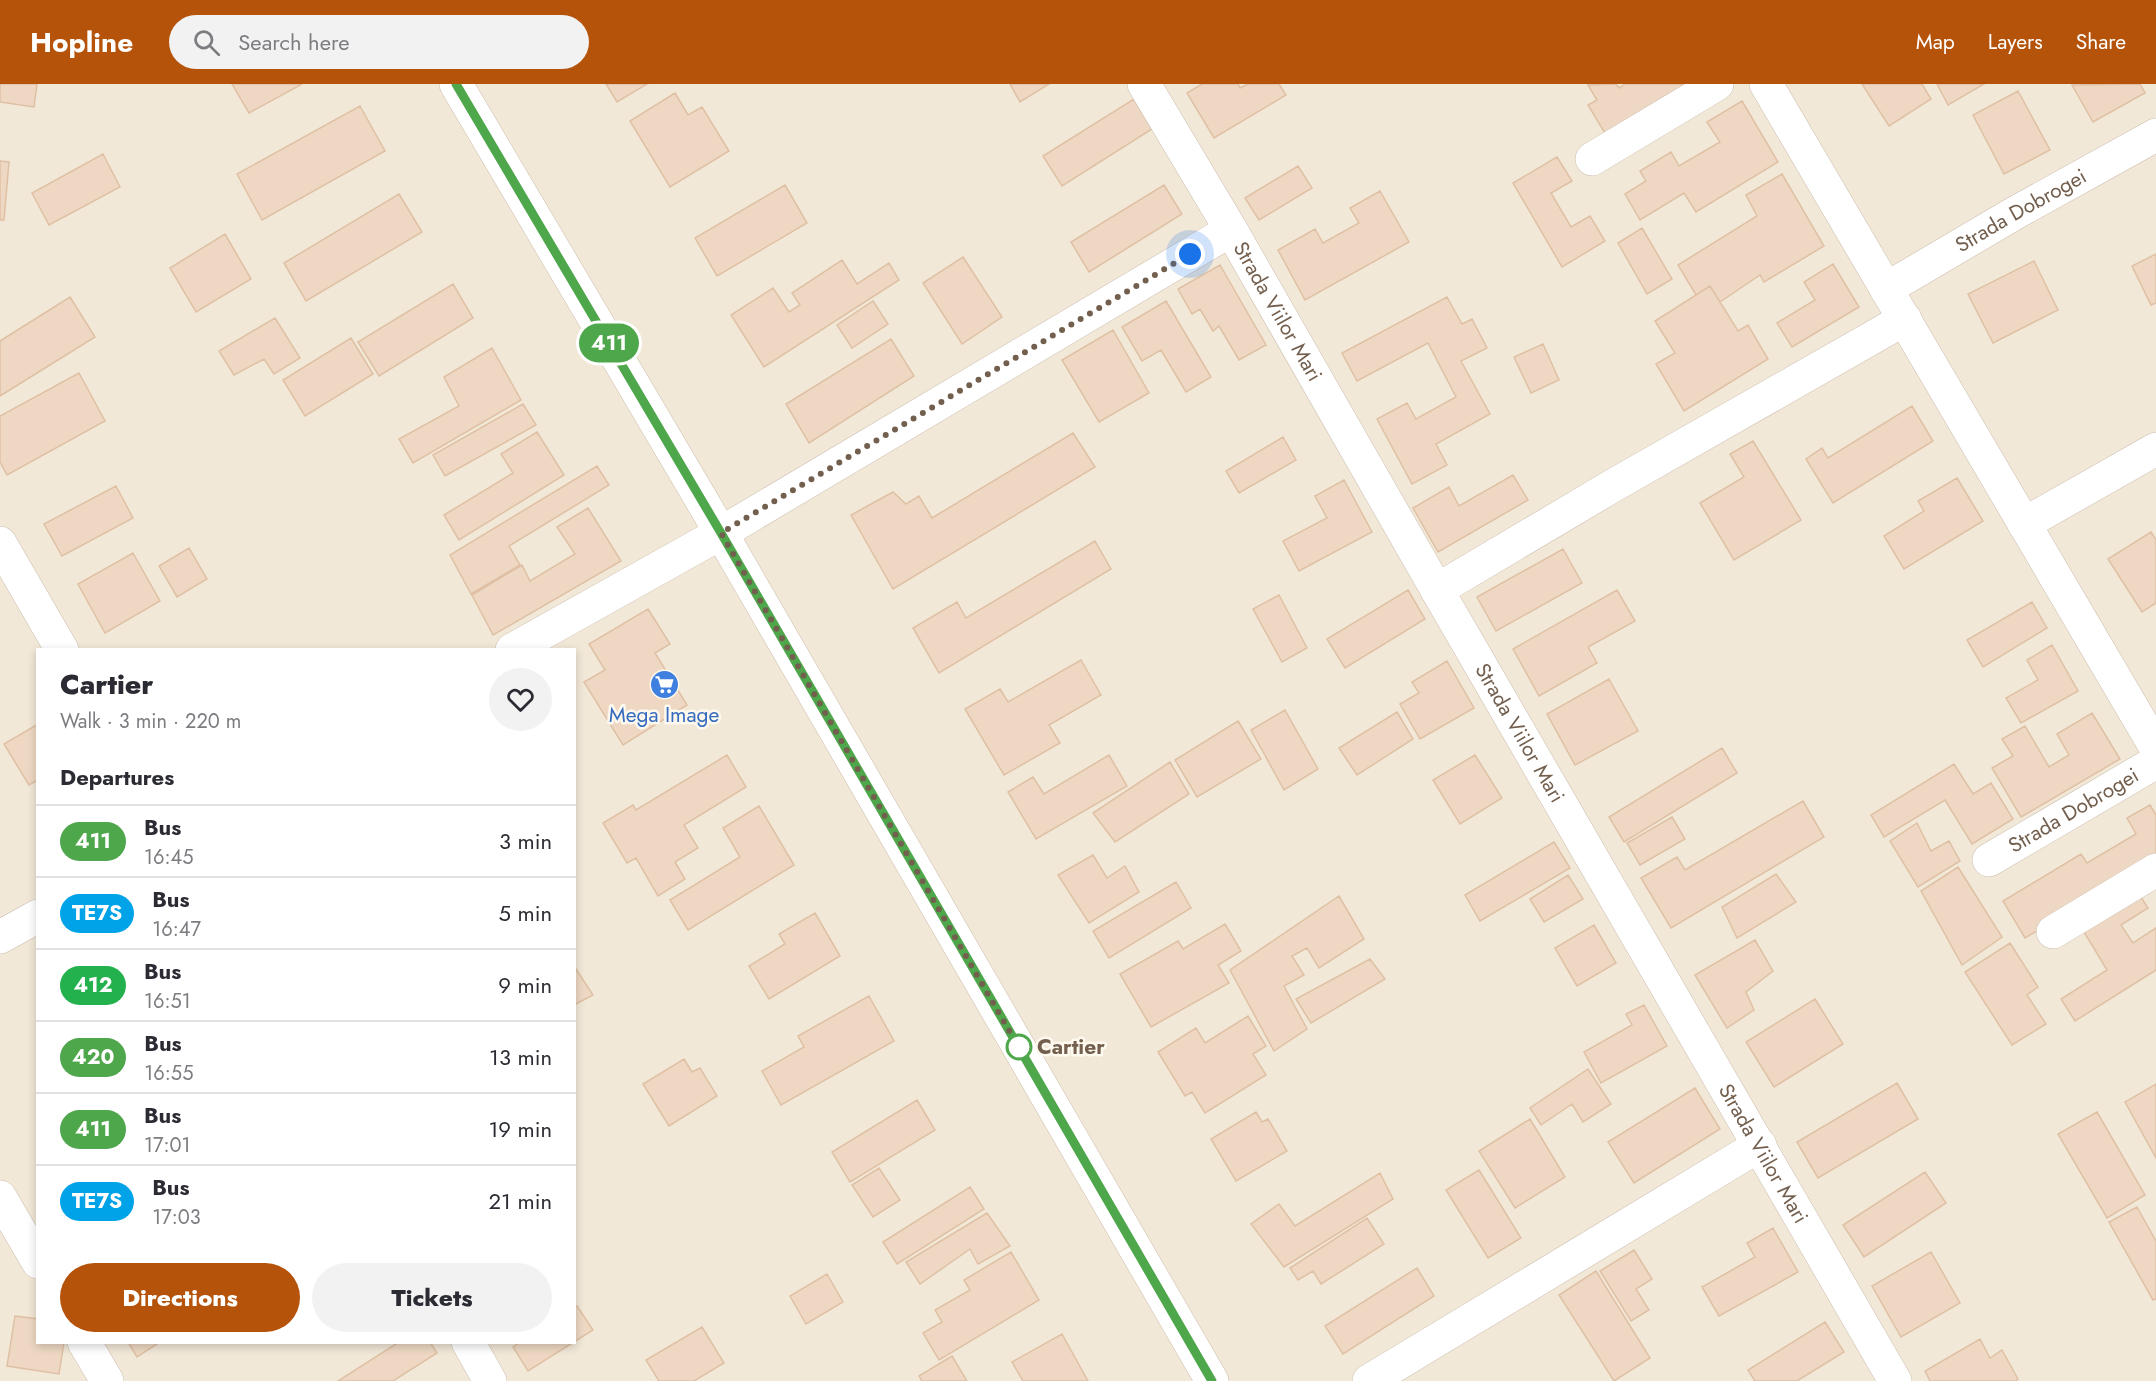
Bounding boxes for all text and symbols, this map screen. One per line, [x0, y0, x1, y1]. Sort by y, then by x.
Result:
search box [169, 15, 589, 69]
text: Hopline [30, 22, 133, 63]
icon: search [190, 26, 223, 59]
text: Search here [238, 26, 350, 58]
text: Map [1916, 27, 1955, 57]
text: Layers [1988, 27, 2043, 57]
text: Share [2076, 27, 2126, 57]
street label: Strada Dobrogei [1950, 161, 2092, 260]
street label: Strada Viilor Mari [1226, 236, 1330, 387]
your location [1175, 239, 1205, 269]
line badge: 411 [574, 324, 644, 362]
text: 411 [591, 328, 627, 358]
street label: Strada Viilor Mari [1468, 658, 1572, 808]
text: Cartier [60, 664, 153, 705]
button: heart [489, 668, 552, 731]
supermarket icon: Mega Image [648, 668, 680, 700]
place label: Mega Image [609, 700, 719, 730]
text: Walk · 3 min · 220 m [60, 707, 241, 736]
street label: Strada Dobrogei [2003, 760, 2144, 860]
text: Departures [60, 761, 174, 793]
text: Bus [144, 811, 181, 843]
text: 3 min [499, 825, 552, 857]
text: 411 [75, 826, 111, 856]
text: 16:45 [144, 843, 193, 872]
text: Bus [152, 883, 190, 915]
text: 5 min [499, 897, 552, 929]
text: TE7S [72, 898, 122, 928]
text: 16:47 [152, 915, 201, 944]
text: Bus [144, 955, 181, 987]
text: 9 min [498, 969, 552, 1001]
text: 412 [73, 970, 113, 1000]
text: 16:51 [144, 987, 191, 1016]
text: Bus [144, 1027, 182, 1059]
place label: Cartier [1037, 1032, 1105, 1062]
marker: Cartier [1006, 1034, 1032, 1060]
text: 13 min [489, 1041, 552, 1073]
text: 420 [72, 1042, 114, 1072]
text: 16:55 [144, 1059, 193, 1088]
street label: Strada Viilor Mari [1711, 1078, 1816, 1229]
text: Bus [144, 1099, 181, 1131]
text: 19 min [488, 1113, 552, 1145]
text: 411 [75, 1114, 111, 1144]
text: 17:01 [144, 1131, 191, 1160]
text: Bus [152, 1171, 190, 1203]
text: 21 min [489, 1185, 552, 1217]
text: TE7S [72, 1186, 122, 1216]
text: 17:03 [152, 1203, 201, 1232]
button: Directions [60, 1263, 300, 1332]
button: Tickets [312, 1263, 552, 1332]

